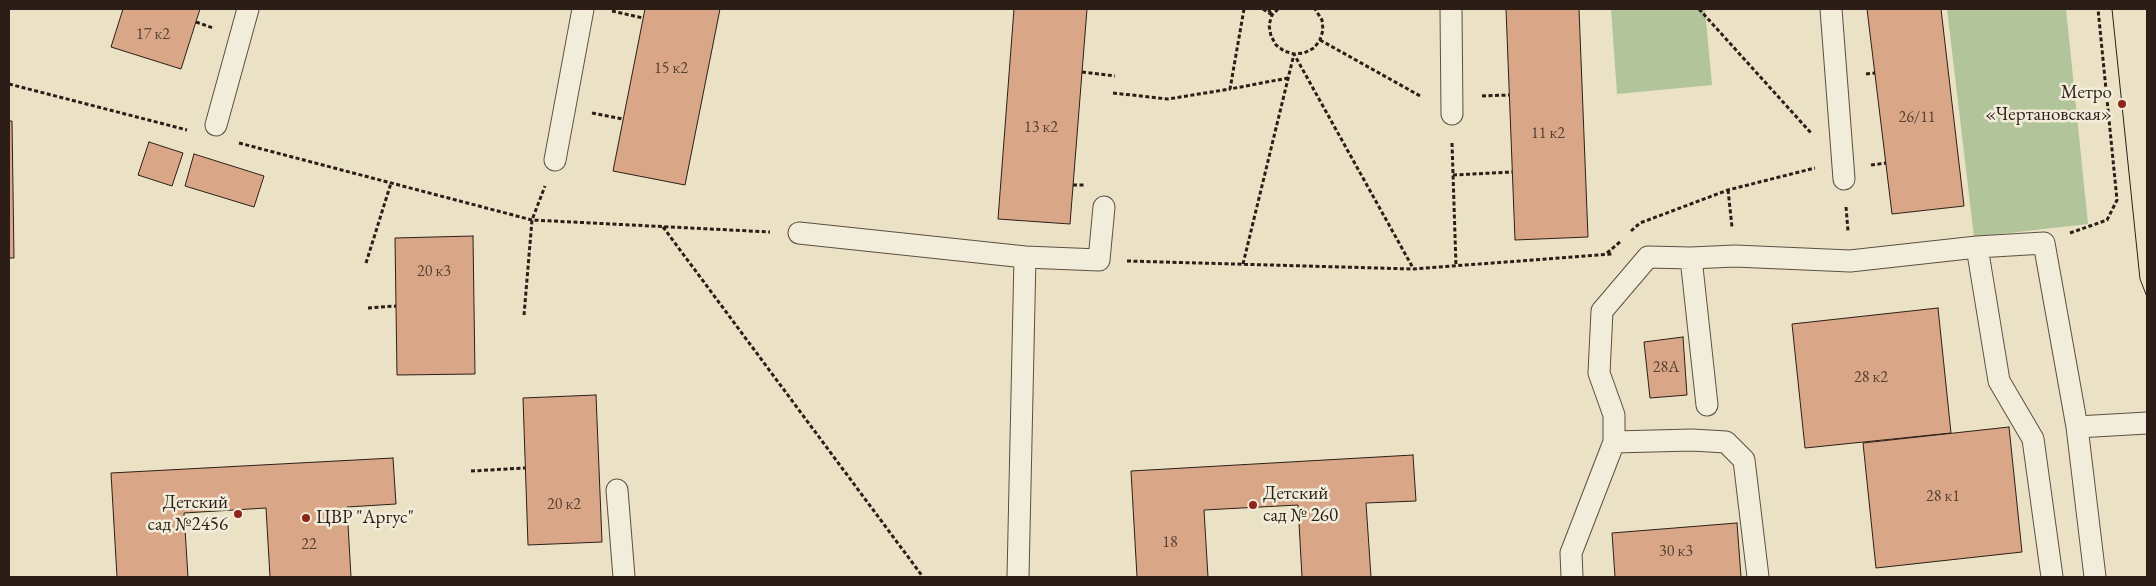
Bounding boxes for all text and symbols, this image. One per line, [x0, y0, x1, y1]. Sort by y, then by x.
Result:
house number: 17 к2 [136, 25, 170, 45]
house number: 15 к2 [654, 59, 688, 79]
place label: Метро «Чертановская» [1985, 82, 2112, 126]
marker: Метро «Чертановская» [2116, 98, 2128, 110]
house number: 26/11 [1898, 108, 1936, 128]
house number: 13 к2 [1024, 118, 1058, 138]
house number: 11 к2 [1531, 124, 1565, 144]
house number: 20 к3 [417, 262, 451, 282]
house number: 28А [1653, 358, 1679, 378]
house number: 28 к2 [1854, 368, 1888, 388]
place label: Детский сад № 260 [1263, 483, 1338, 527]
house number: 28 к1 [1926, 487, 1960, 507]
place label: Детский сад №2456 [148, 492, 228, 536]
house number: 20 к2 [547, 495, 581, 515]
marker: Детский сад № 260 [1247, 499, 1259, 511]
place label: ЦВР "Аргус" [316, 507, 414, 529]
marker: Детский сад №2456 [232, 508, 244, 520]
marker: ЦВР "Аргус" [300, 512, 312, 524]
house number: 18 [1162, 533, 1178, 553]
house number: 22 [301, 535, 317, 555]
house number: 30 к3 [1659, 542, 1693, 562]

